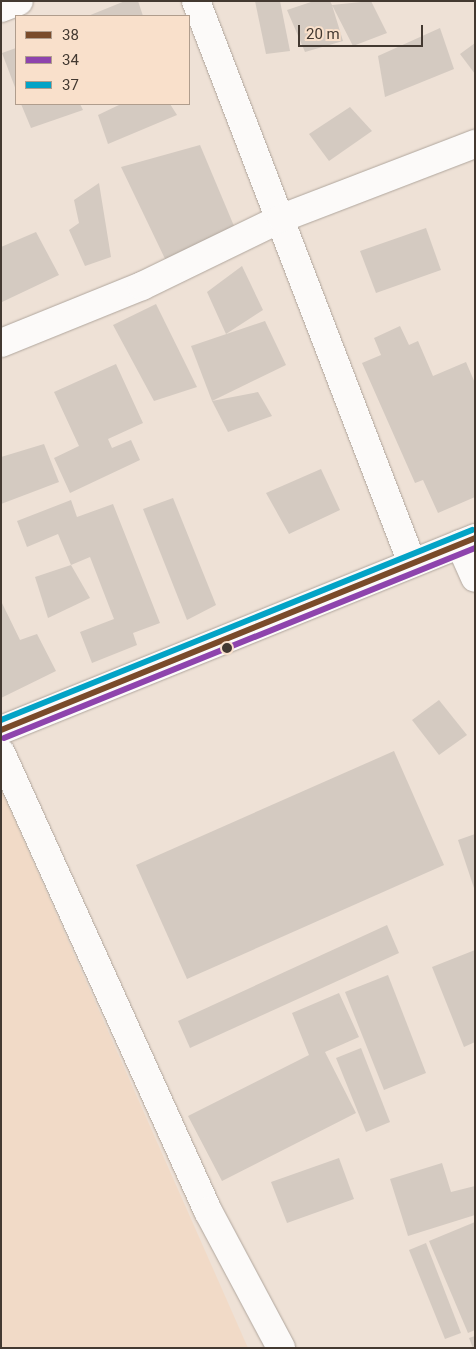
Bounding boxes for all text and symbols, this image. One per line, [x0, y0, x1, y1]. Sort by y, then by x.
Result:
legend [15, 15, 190, 105]
scale bar [301, 15, 426, 47]
text: 20 m [306, 25, 340, 43]
text: 38 [62, 26, 79, 44]
text: 34 [62, 51, 79, 69]
text: 37 [62, 76, 79, 94]
unlabelled marker [222, 643, 232, 653]

